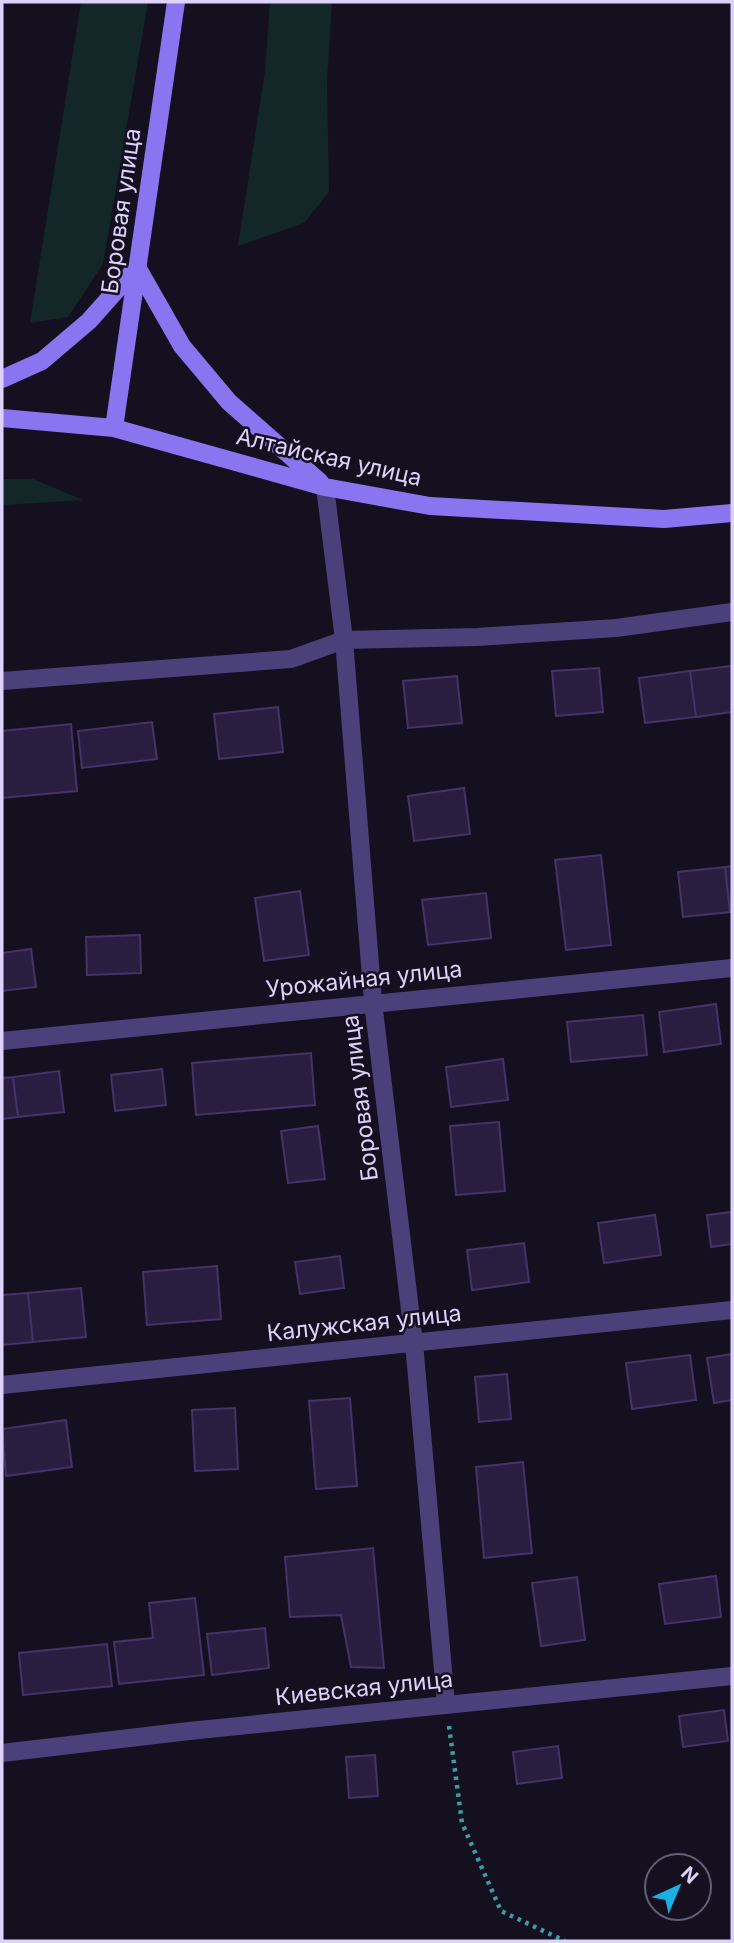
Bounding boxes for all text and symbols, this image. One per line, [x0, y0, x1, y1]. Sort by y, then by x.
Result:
street label: Боровая улица [96, 126, 146, 296]
street label: Алтайская улица [234, 422, 424, 492]
street label: Урожайная улица [265, 955, 463, 1003]
street label: Боровая улица [336, 1013, 384, 1183]
street label: Калужская улица [265, 1299, 463, 1347]
street label: Киевская улица [274, 1665, 454, 1711]
north arrow [643, 1852, 713, 1922]
text: N [676, 1862, 703, 1888]

